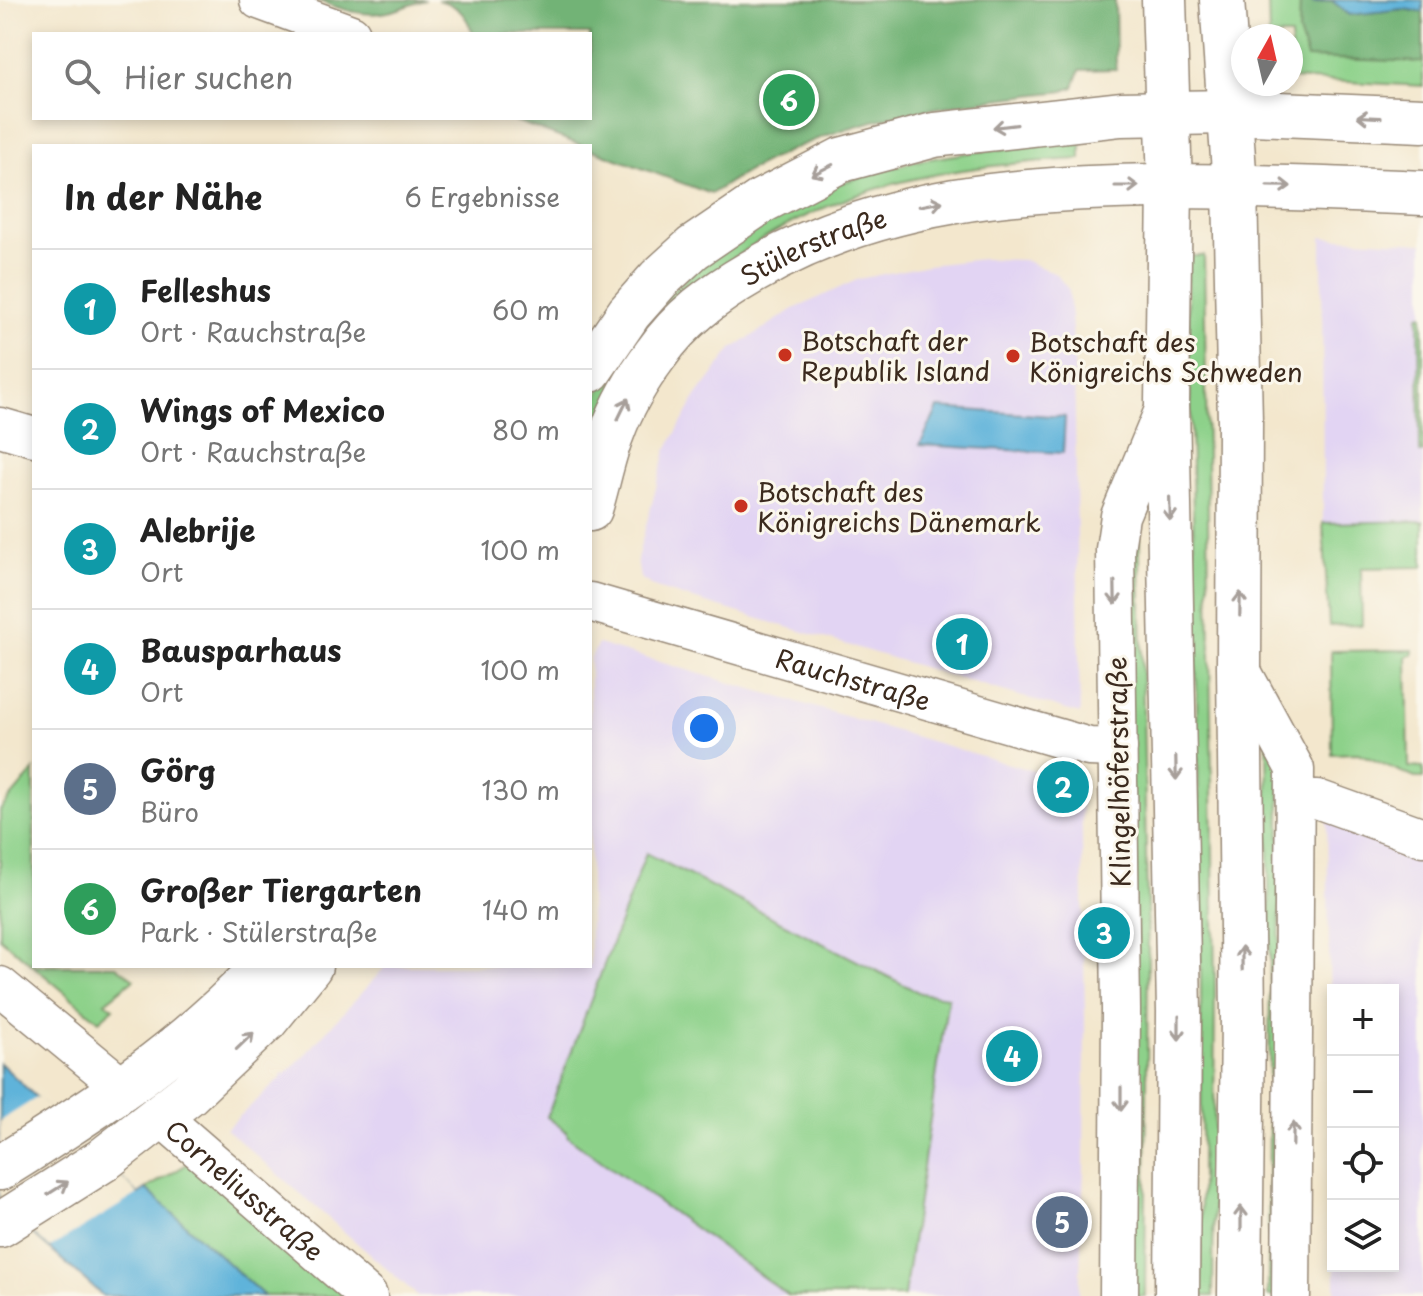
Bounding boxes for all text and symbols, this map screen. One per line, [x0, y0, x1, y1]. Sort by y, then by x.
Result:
north arrow [1231, 24, 1303, 96]
search box [32, 32, 592, 120]
icon: search [60, 54, 104, 98]
text: Hier suchen [124, 54, 293, 99]
pin: 6 [763, 70, 815, 130]
one-way arrow [1356, 109, 1383, 124]
one-way arrow [992, 119, 1019, 134]
one-way arrow [810, 163, 834, 178]
text: In der Nähe [64, 170, 262, 222]
text: 6 Ergebnisse [405, 177, 560, 216]
one-way arrow [1113, 178, 1140, 194]
one-way arrow [1265, 179, 1292, 194]
one-way arrow [917, 196, 943, 211]
street label: Stülerstraße [732, 197, 891, 295]
text: Felleshus [140, 267, 271, 312]
text: 1 [84, 290, 96, 329]
text: 60 m [492, 290, 560, 329]
text: Ort · Rauchstraße [140, 312, 366, 351]
place label: Botschaft der Republik Island [801, 321, 990, 390]
place label: Botschaft des Königreichs Schweden [1029, 322, 1303, 391]
marker: Botschaft der Republik Island [776, 346, 794, 364]
marker: Botschaft des Königreichs Schweden [1004, 347, 1022, 365]
text: Wings of Mexico [140, 387, 385, 432]
one-way arrow [616, 397, 631, 421]
text: 2 [81, 410, 99, 449]
text: 80 m [492, 410, 560, 449]
text: Ort · Rauchstraße [140, 432, 366, 471]
place label: Botschaft des Königreichs Dänemark [757, 472, 1041, 541]
one-way arrow [1162, 495, 1177, 522]
marker: Botschaft des Königreichs Dänemark [732, 497, 750, 515]
text: Alebrije [140, 507, 256, 552]
text: 3 [81, 530, 99, 569]
text: 100 m [480, 530, 560, 569]
text: Ort [140, 552, 183, 591]
one-way arrow [1108, 579, 1123, 606]
one-way arrow [1232, 591, 1248, 618]
pin: 1 [936, 614, 988, 674]
text: Bausparhaus [140, 627, 342, 672]
street label: Rauchstraße [771, 637, 935, 719]
text: 4 [81, 650, 99, 689]
text: 100 m [480, 650, 560, 689]
street label: Klingelhöferstraße [1096, 656, 1140, 888]
text: Ort [140, 672, 183, 711]
your location [684, 708, 724, 748]
text: Görg [140, 747, 216, 792]
one-way arrow [1168, 754, 1183, 781]
pin: 2 [1037, 757, 1089, 817]
text: 5 [82, 770, 98, 809]
text: 130 m [481, 770, 560, 809]
text: Büro [140, 792, 199, 831]
text: Großer Tiergarten [140, 867, 422, 912]
text: 6 [81, 890, 99, 929]
text: 140 m [482, 890, 560, 929]
pin: 3 [1078, 903, 1130, 963]
text: Park · Stülerstraße [140, 912, 377, 951]
one-way arrow [1234, 945, 1250, 972]
map controls [1327, 984, 1399, 1272]
button: + [1327, 984, 1399, 1056]
one-way arrow [1171, 1014, 1187, 1041]
pin: 4 [986, 1026, 1038, 1086]
one-way arrow [235, 1032, 254, 1051]
button: − [1327, 1056, 1399, 1128]
one-way arrow [1113, 1085, 1129, 1112]
street label: Corneliusstraße [157, 1110, 333, 1269]
one-way arrow [1285, 1121, 1301, 1148]
button: locate [1327, 1128, 1399, 1200]
one-way arrow [46, 1180, 69, 1196]
pin: 5 [1036, 1192, 1088, 1252]
button: layers [1327, 1200, 1399, 1272]
one-way arrow [1233, 1205, 1249, 1232]

